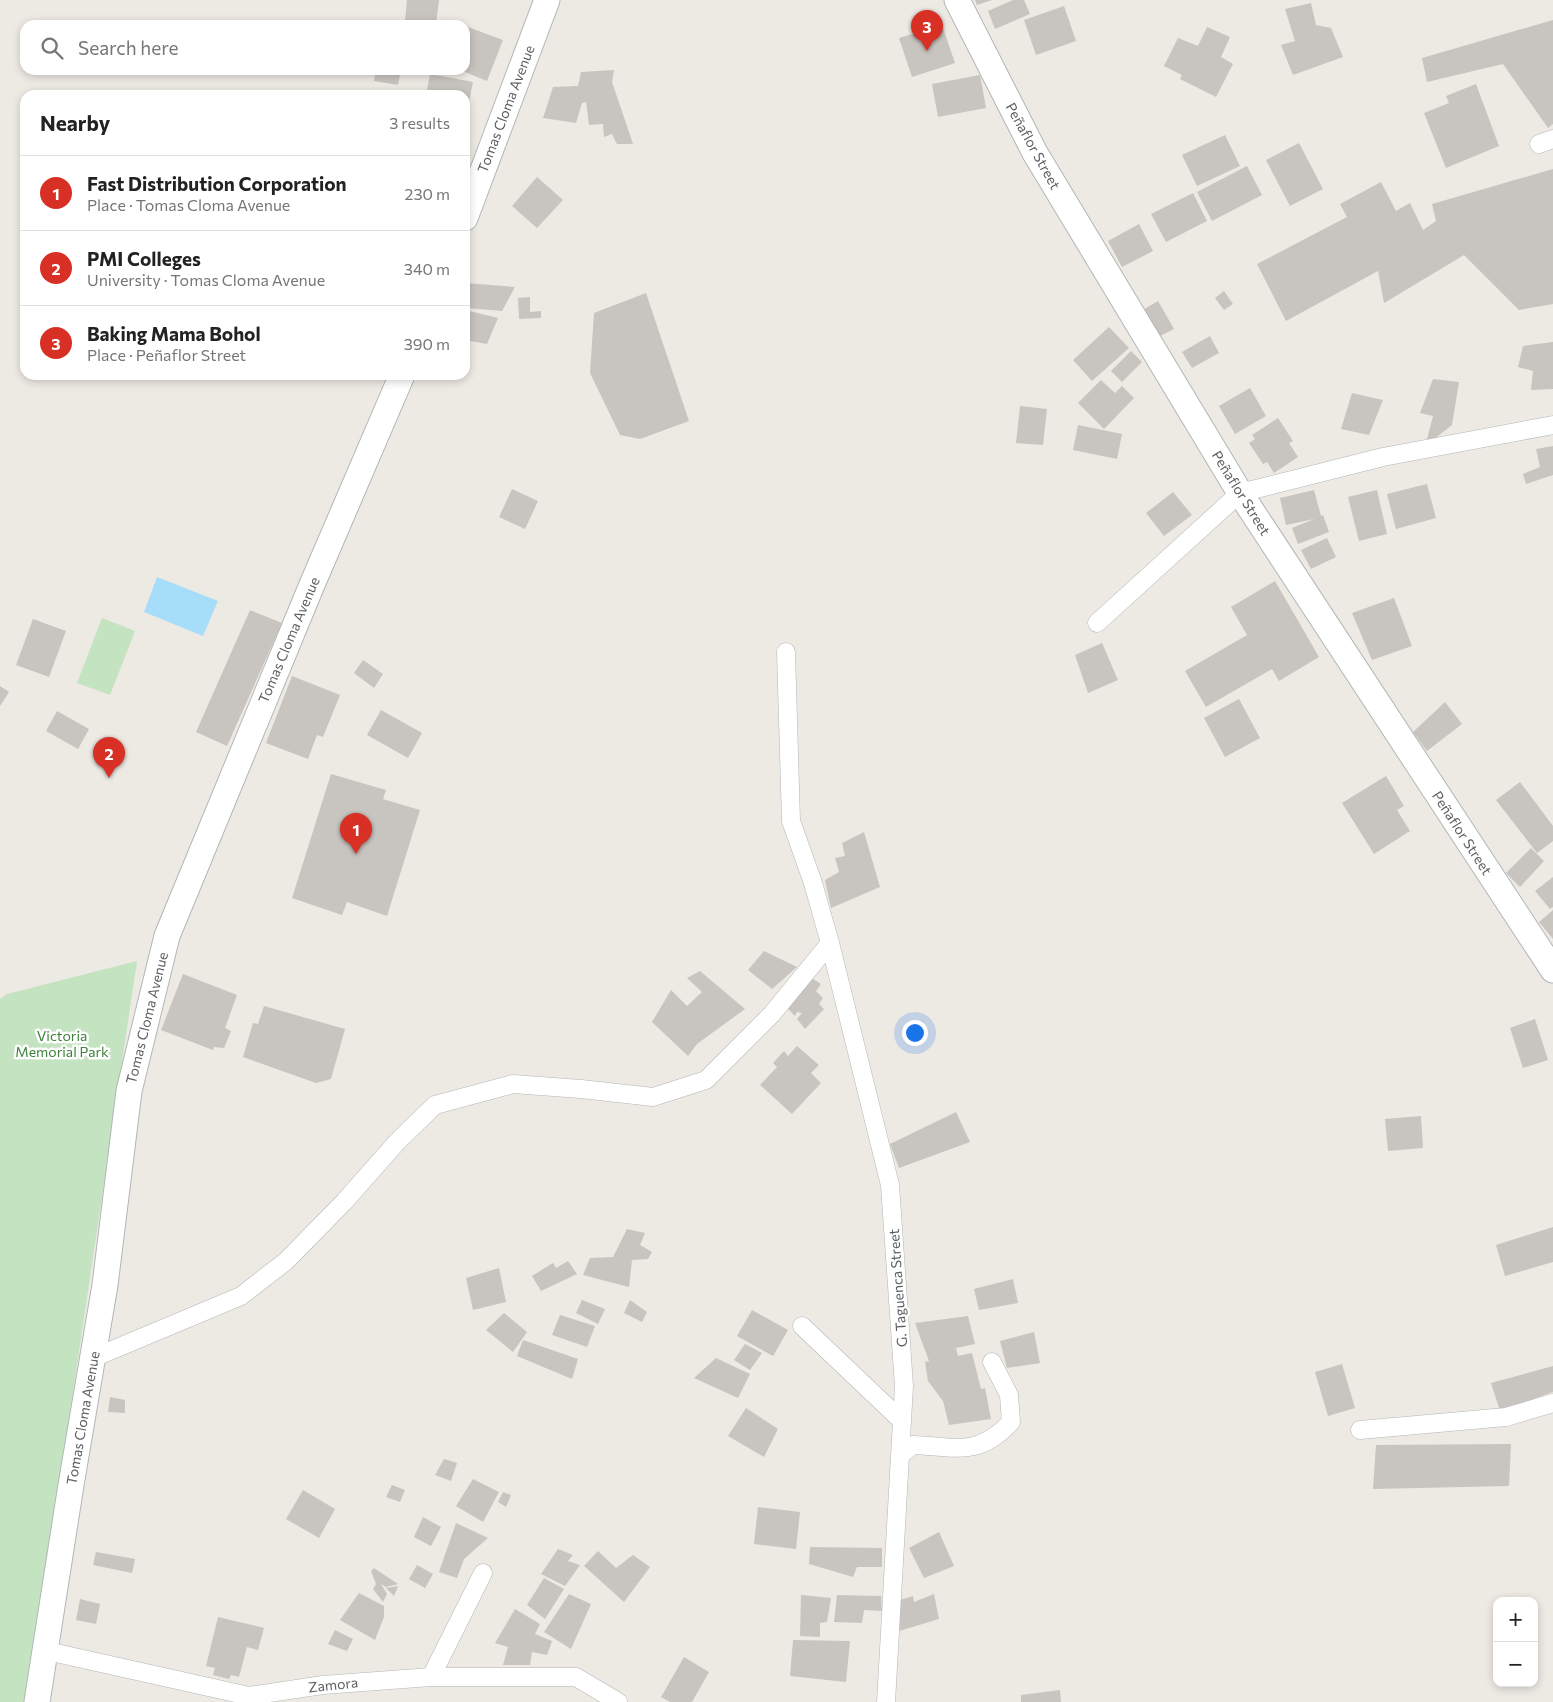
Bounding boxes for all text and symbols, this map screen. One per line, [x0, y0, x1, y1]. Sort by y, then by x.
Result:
pin: 3 [911, 10, 943, 51]
search box [20, 20, 470, 75]
icon: search [38, 34, 66, 62]
text: Search here [78, 36, 178, 59]
street label: Tomas Cloma Avenue [473, 43, 538, 175]
street label: Peñaflor Street [1003, 99, 1064, 192]
text: Nearby [40, 110, 110, 135]
text: 3 results [389, 113, 450, 132]
text: Fast Distribution Corporation [87, 172, 347, 195]
text: 1 [52, 184, 60, 203]
text: 230 m [405, 184, 450, 203]
text: Place · Tomas Cloma Avenue [87, 195, 290, 214]
text: PMI Colleges [87, 247, 201, 270]
text: 2 [51, 259, 61, 278]
text: 340 m [404, 259, 450, 278]
text: University · Tomas Cloma Avenue [87, 270, 325, 289]
text: Baking Mama Bohol [87, 322, 261, 345]
text: 3 [51, 334, 61, 353]
text: 390 m [404, 334, 450, 353]
text: Place · Peñaflor Street [87, 345, 246, 364]
street label: Peñaflor Street [1209, 447, 1274, 538]
street label: Tomas Cloma Avenue [254, 574, 323, 705]
pin: 2 [93, 737, 125, 778]
street label: Peñaflor Street [1429, 788, 1496, 878]
pin: 1 [340, 813, 372, 854]
street label: Tomas Cloma Avenue [122, 950, 171, 1086]
your location [902, 1020, 928, 1046]
park label: Victoria Memorial Park [15, 1027, 109, 1060]
street label: G. Taguenca Street [885, 1228, 910, 1348]
street label: Tomas Cloma Avenue [62, 1350, 103, 1486]
map controls [1493, 1597, 1538, 1687]
button: + [1493, 1597, 1538, 1642]
button: − [1493, 1642, 1538, 1687]
street label: Zamora [307, 1673, 359, 1696]

